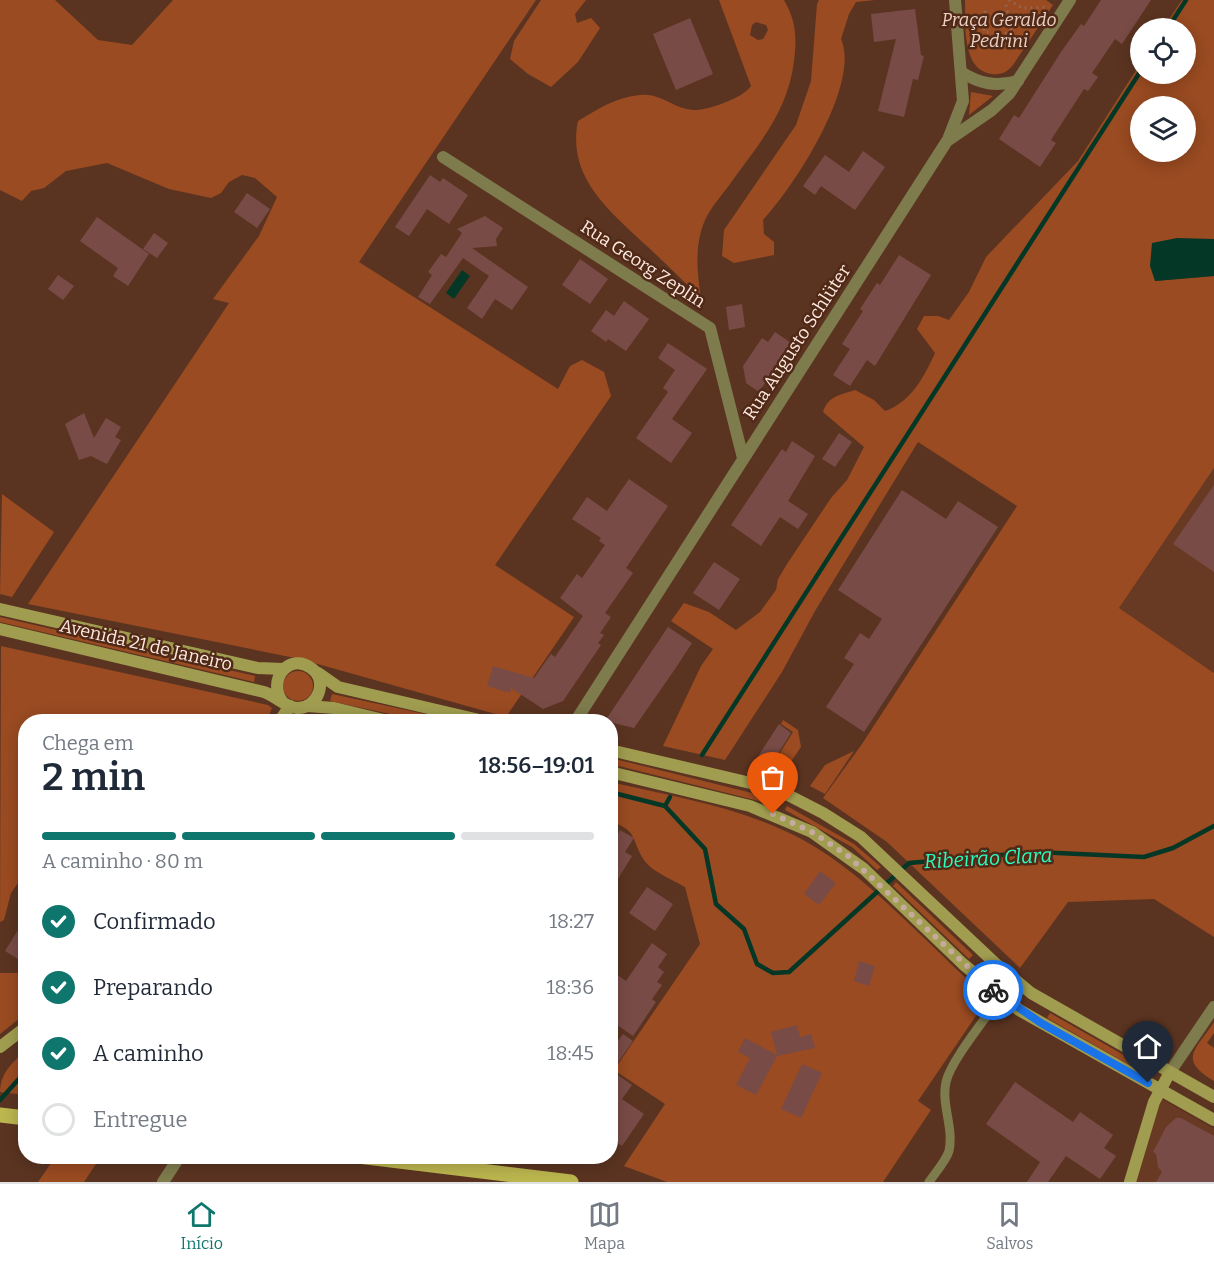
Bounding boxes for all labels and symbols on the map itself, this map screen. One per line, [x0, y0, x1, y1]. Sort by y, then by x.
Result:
park label: Praça Geraldo Pedrini [941, 9, 1057, 52]
street label: Rua Georg Zeplin [577, 215, 710, 313]
street label: Rua Augusto Schlüter [739, 260, 855, 424]
street label: Avenida 21 de Janeiro [58, 614, 234, 676]
pin [747, 752, 798, 814]
water label: Ribeirão Clara [923, 843, 1053, 873]
courier [963, 960, 1023, 1020]
pin [1122, 1021, 1173, 1083]

